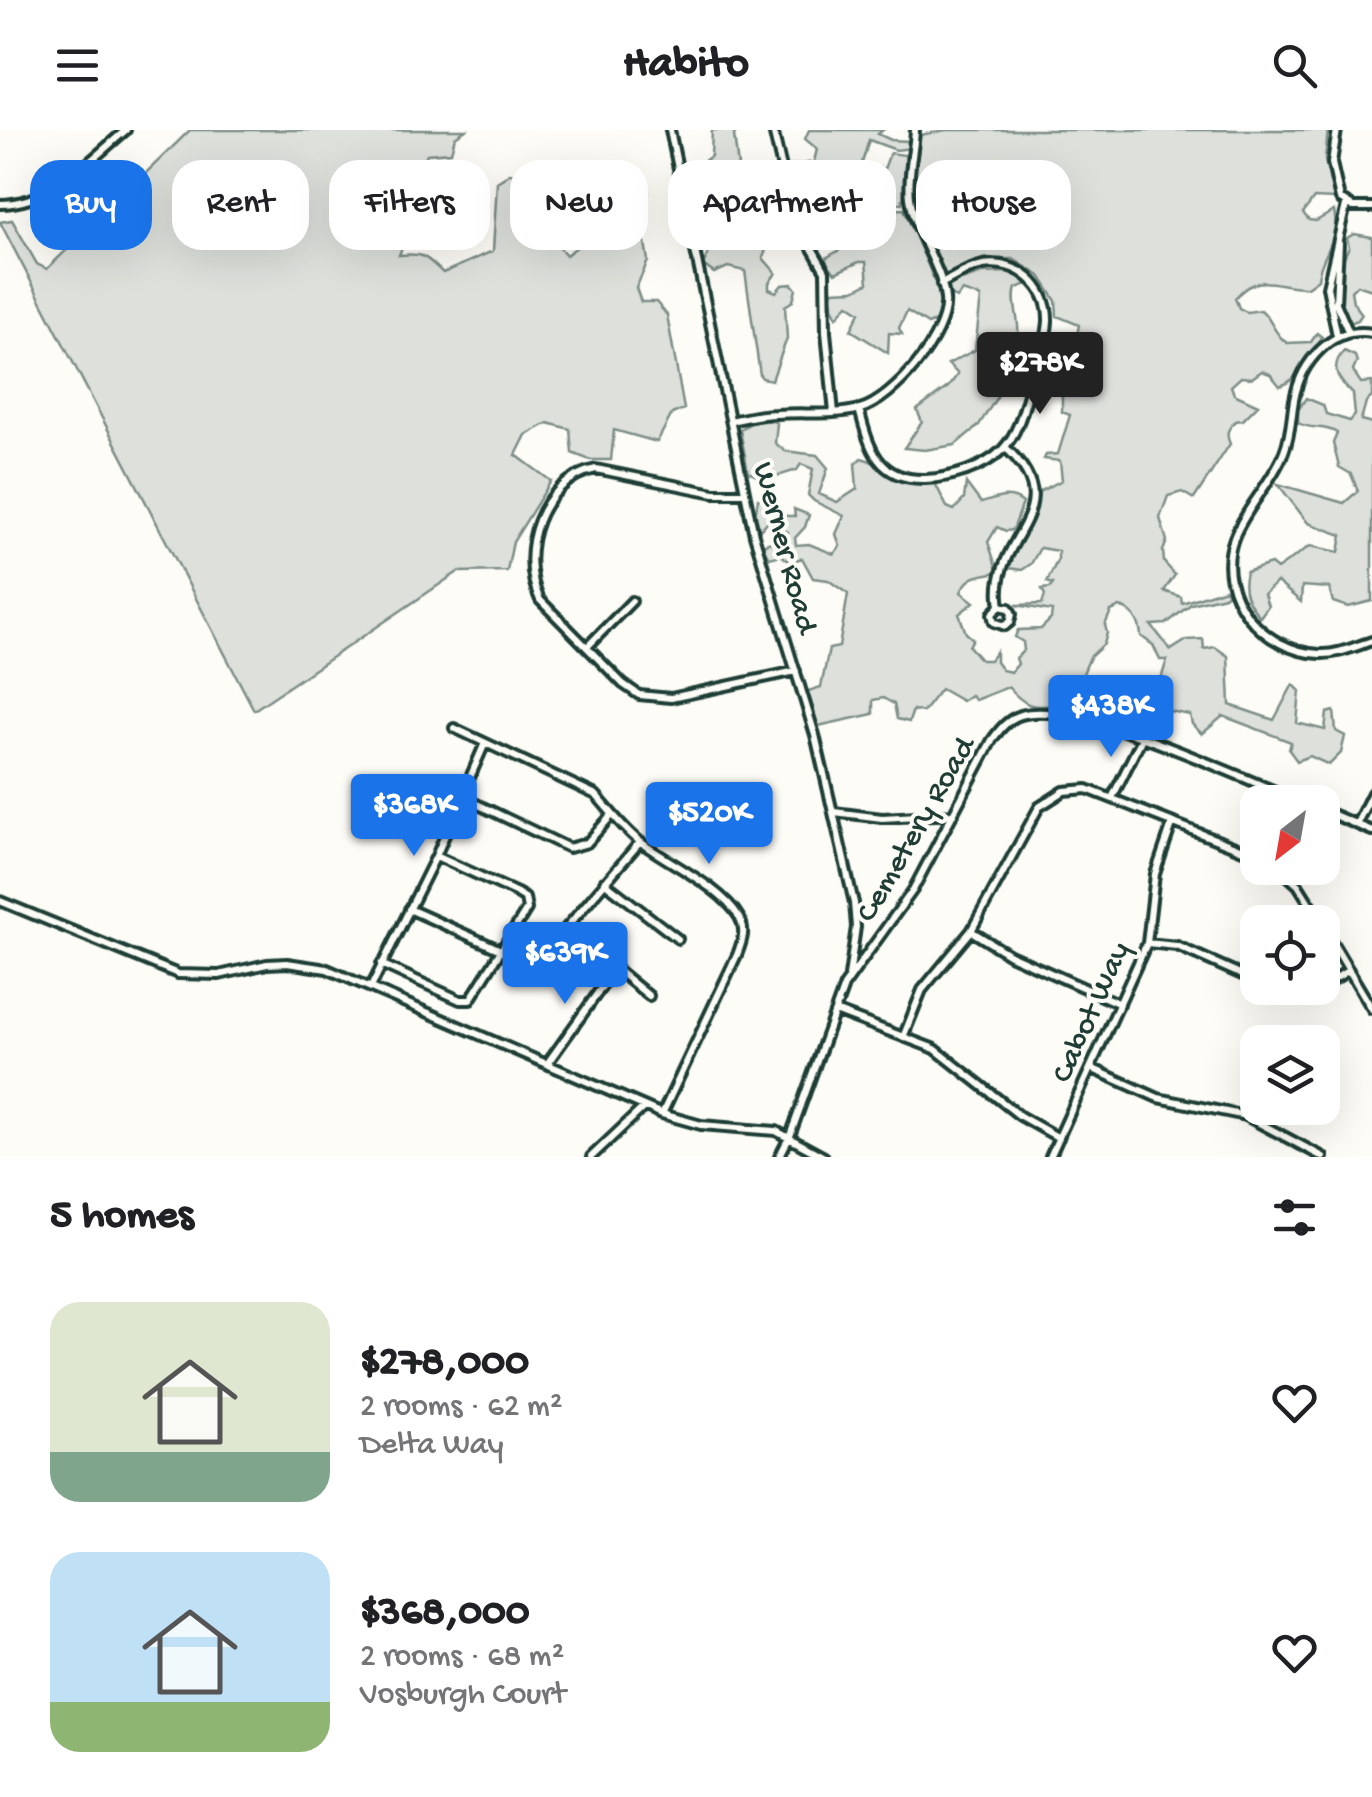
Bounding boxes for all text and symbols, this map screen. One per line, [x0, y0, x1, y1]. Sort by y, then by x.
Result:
icon: menu [50, 38, 105, 93]
icon: search [1267, 38, 1322, 93]
text: Habito [623, 39, 749, 92]
chip: Buy [30, 160, 152, 250]
chip: Rent [172, 160, 309, 250]
chip: Filters [329, 160, 490, 250]
chip: New [510, 160, 648, 250]
chip: Apartment [668, 160, 896, 250]
chip: House [916, 160, 1071, 250]
pin: $278K [970, 332, 1110, 417]
text: $278K [999, 345, 1081, 383]
street label: Werner Road [742, 459, 825, 640]
pin: $438K [1041, 675, 1181, 760]
text: $438K [1070, 688, 1152, 726]
street label: Cemetery Road [849, 729, 987, 930]
pin: $368K [344, 774, 484, 859]
pin: $520K [639, 782, 779, 867]
north arrow [1240, 785, 1340, 885]
map controls [1240, 785, 1340, 1125]
text: $368K [373, 787, 455, 825]
text: $520K [668, 795, 750, 833]
button: locate [1240, 905, 1340, 1005]
pin: $639K [495, 922, 635, 1007]
text: $639K [525, 935, 605, 973]
street label: Cabot Way [1045, 937, 1141, 1089]
button: layers [1240, 1025, 1340, 1125]
icon: filters [1267, 1190, 1322, 1245]
text: 5 homes [50, 1193, 193, 1242]
text: $278,000 [360, 1340, 529, 1389]
icon: home [130, 1342, 250, 1462]
icon: heart [1267, 1375, 1322, 1430]
text: 2 rooms · 62 m² [360, 1389, 562, 1427]
text: Delta Way [360, 1427, 504, 1465]
text: $368,000 [360, 1590, 530, 1639]
icon: home [130, 1592, 250, 1712]
icon: heart [1267, 1625, 1322, 1680]
text: 2 rooms · 68 m² [360, 1639, 564, 1677]
text: Vosburgh Court [360, 1677, 566, 1715]

